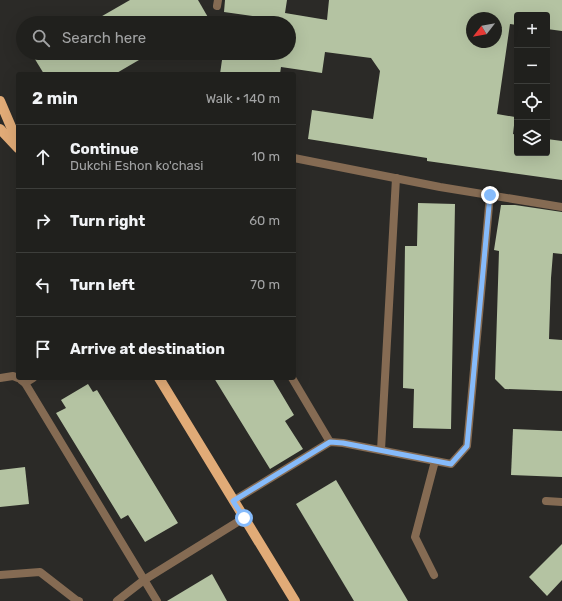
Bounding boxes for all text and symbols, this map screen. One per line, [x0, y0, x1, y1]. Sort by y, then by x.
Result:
north arrow [466, 12, 502, 48]
map controls [514, 12, 550, 156]
button: + [514, 12, 550, 48]
search box [16, 16, 296, 60]
icon: search [30, 27, 52, 49]
text: Search here [62, 29, 146, 47]
button: − [514, 48, 550, 84]
button: locate [514, 84, 550, 120]
text: 2 min [32, 88, 78, 108]
text: Walk · 140 m [206, 91, 280, 106]
button: layers [514, 120, 550, 156]
text: Continue [70, 140, 139, 158]
icon: ahead [32, 146, 54, 168]
text: 10 m [251, 149, 280, 164]
text: Dukchi Eshon ko'chasi [70, 158, 204, 173]
route end [481, 186, 499, 204]
icon: right [32, 210, 54, 232]
text: Turn right [70, 212, 145, 230]
text: 60 m [249, 213, 280, 228]
icon: left [32, 274, 54, 296]
text: Turn left [70, 276, 135, 294]
text: 70 m [250, 277, 280, 292]
icon: arrive [32, 338, 54, 360]
text: Arrive at destination [70, 340, 225, 358]
route start [235, 509, 253, 527]

